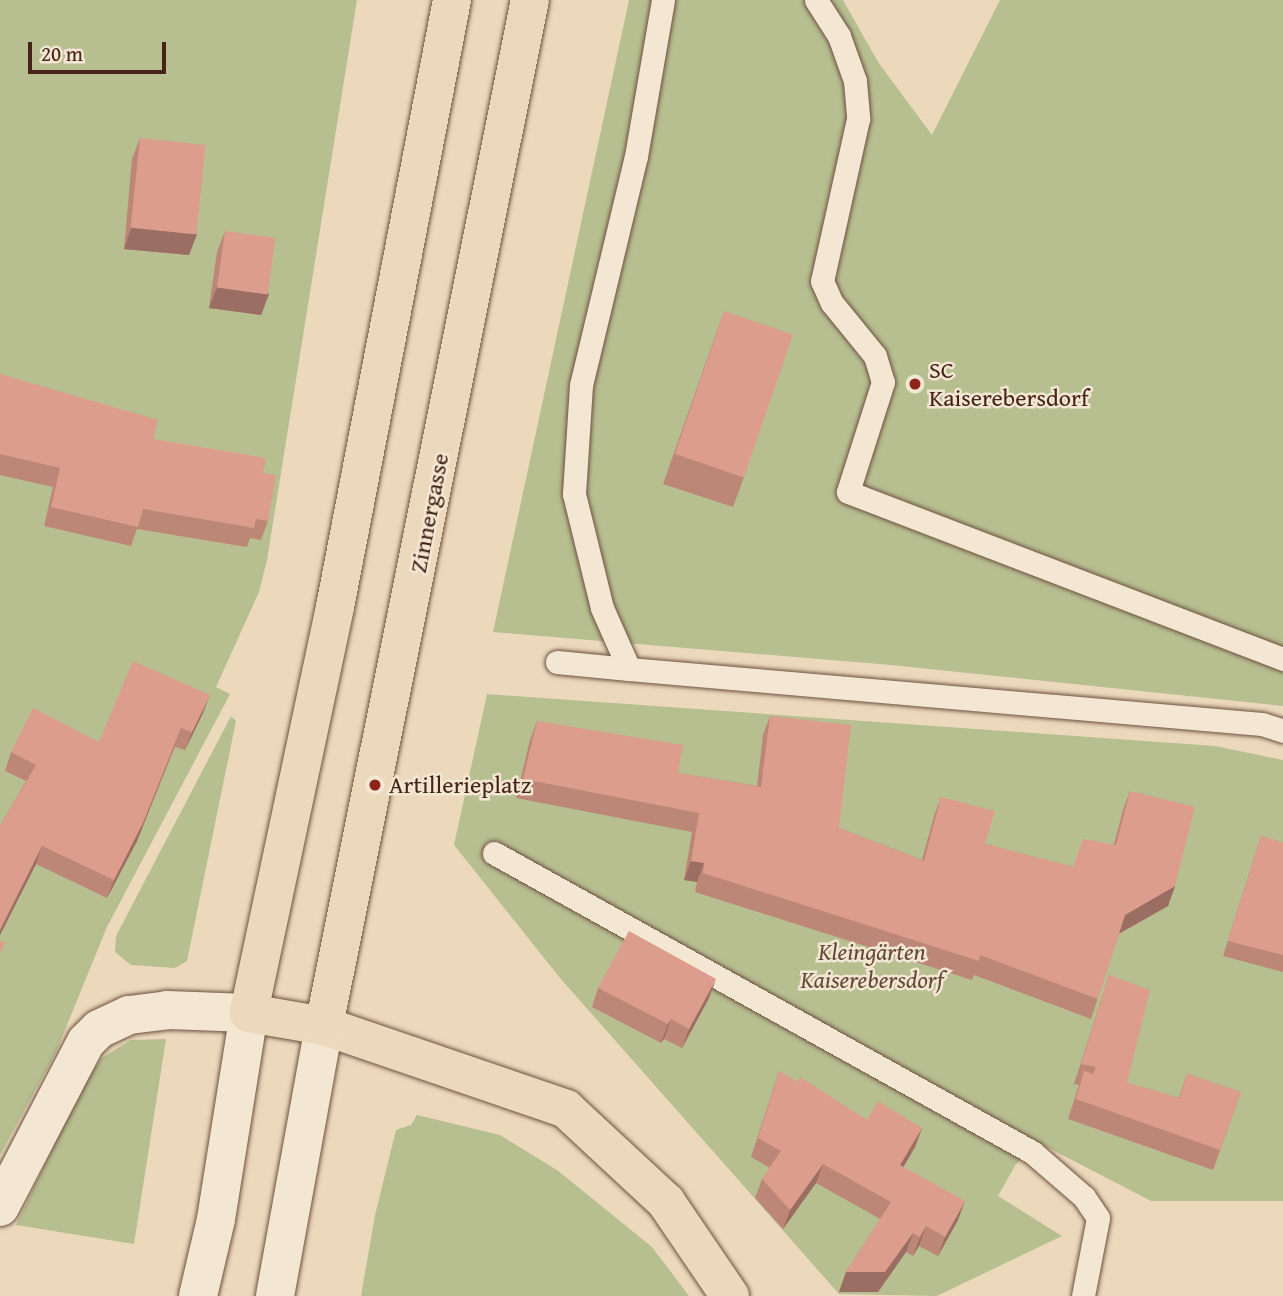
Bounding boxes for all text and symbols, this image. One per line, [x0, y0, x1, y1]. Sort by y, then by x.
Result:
scale bar [32, 28, 170, 72]
text: 20 m [41, 38, 83, 69]
place label: SC Kaiserebersdorf [929, 356, 1089, 412]
marker: SC Kaiserebersdorf [907, 376, 923, 392]
street label: Zinnergasse [403, 451, 455, 575]
place label: Artillerieplatz [389, 771, 531, 799]
marker: Artillerieplatz [367, 777, 383, 793]
park label: Kleingärten Kaiserebersdorf [800, 938, 944, 994]

